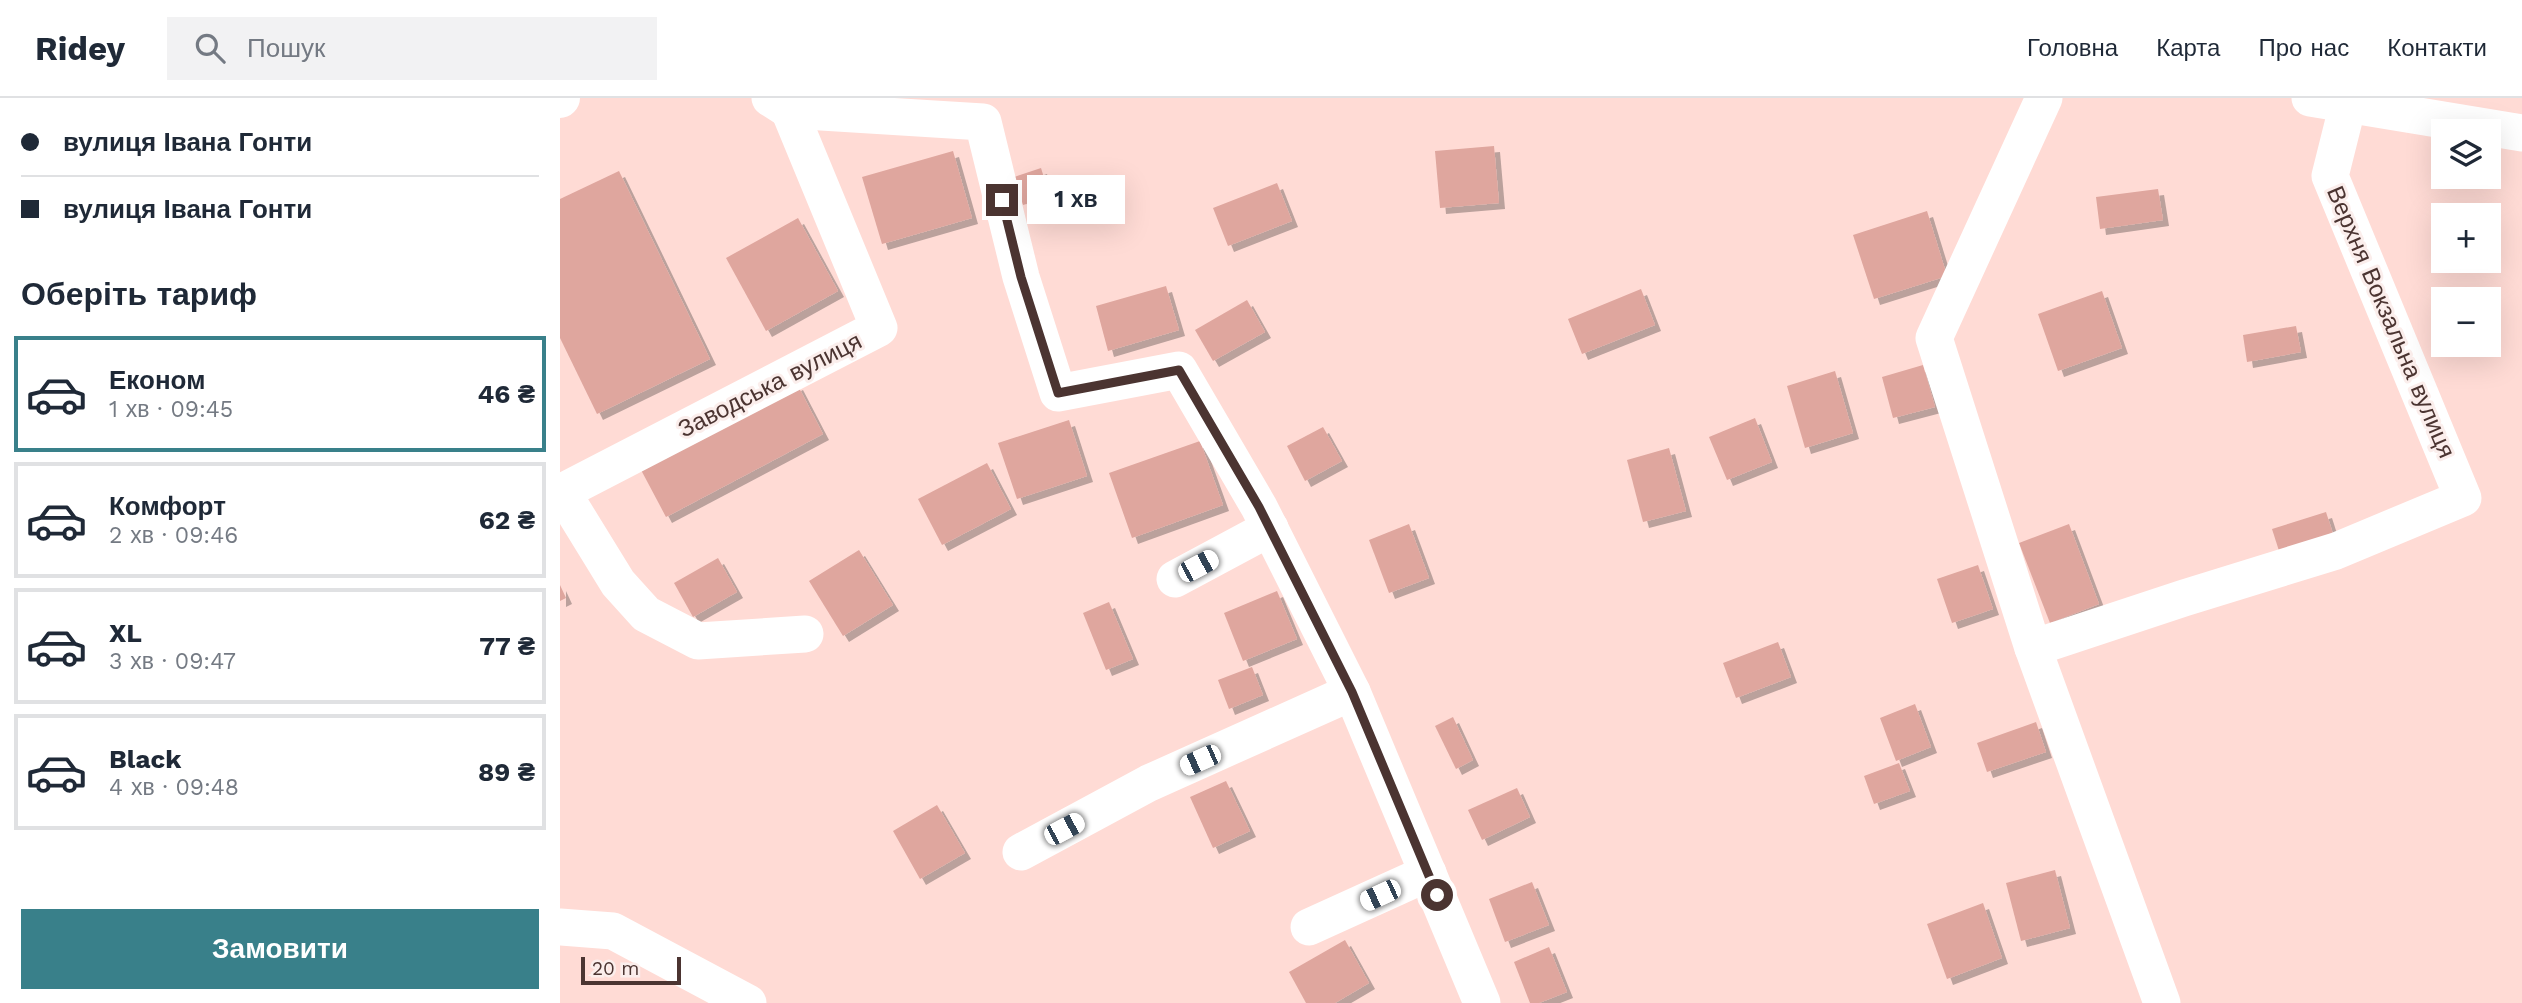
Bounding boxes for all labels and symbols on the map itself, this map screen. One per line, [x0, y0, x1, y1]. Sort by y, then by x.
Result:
callout: 1 хв [1026, 176, 1124, 224]
street label: Верхня Вокзальна вулиця [2321, 182, 2461, 462]
route end [986, 184, 1018, 216]
street label: Заводська вулиця [674, 327, 866, 443]
car [1175, 547, 1222, 585]
car [1177, 742, 1224, 778]
car [1041, 810, 1088, 848]
car [1357, 877, 1404, 913]
route start [1421, 879, 1453, 911]
scale bar [581, 954, 681, 986]

